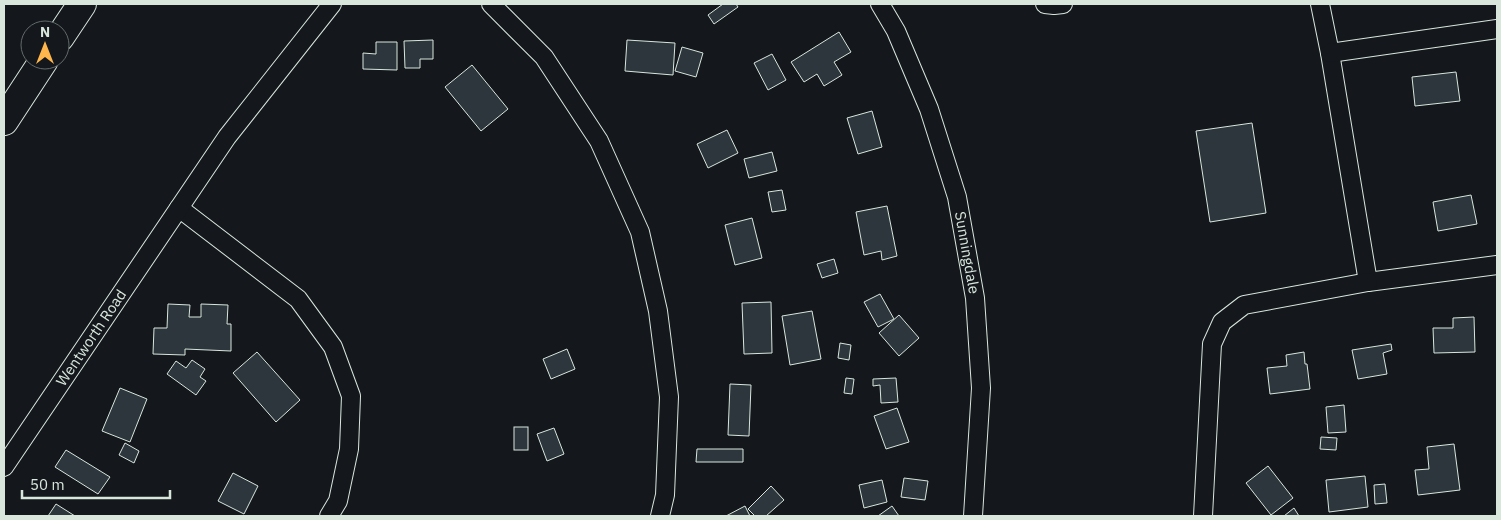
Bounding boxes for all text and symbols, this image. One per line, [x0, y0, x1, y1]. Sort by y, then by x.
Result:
north arrow [20, 20, 70, 70]
text: N [40, 23, 50, 41]
street label: Sunningdale [951, 210, 984, 295]
street label: Wentworth Road [52, 286, 130, 389]
scale bar [22, 468, 170, 500]
text: 50 m [30, 475, 65, 494]

